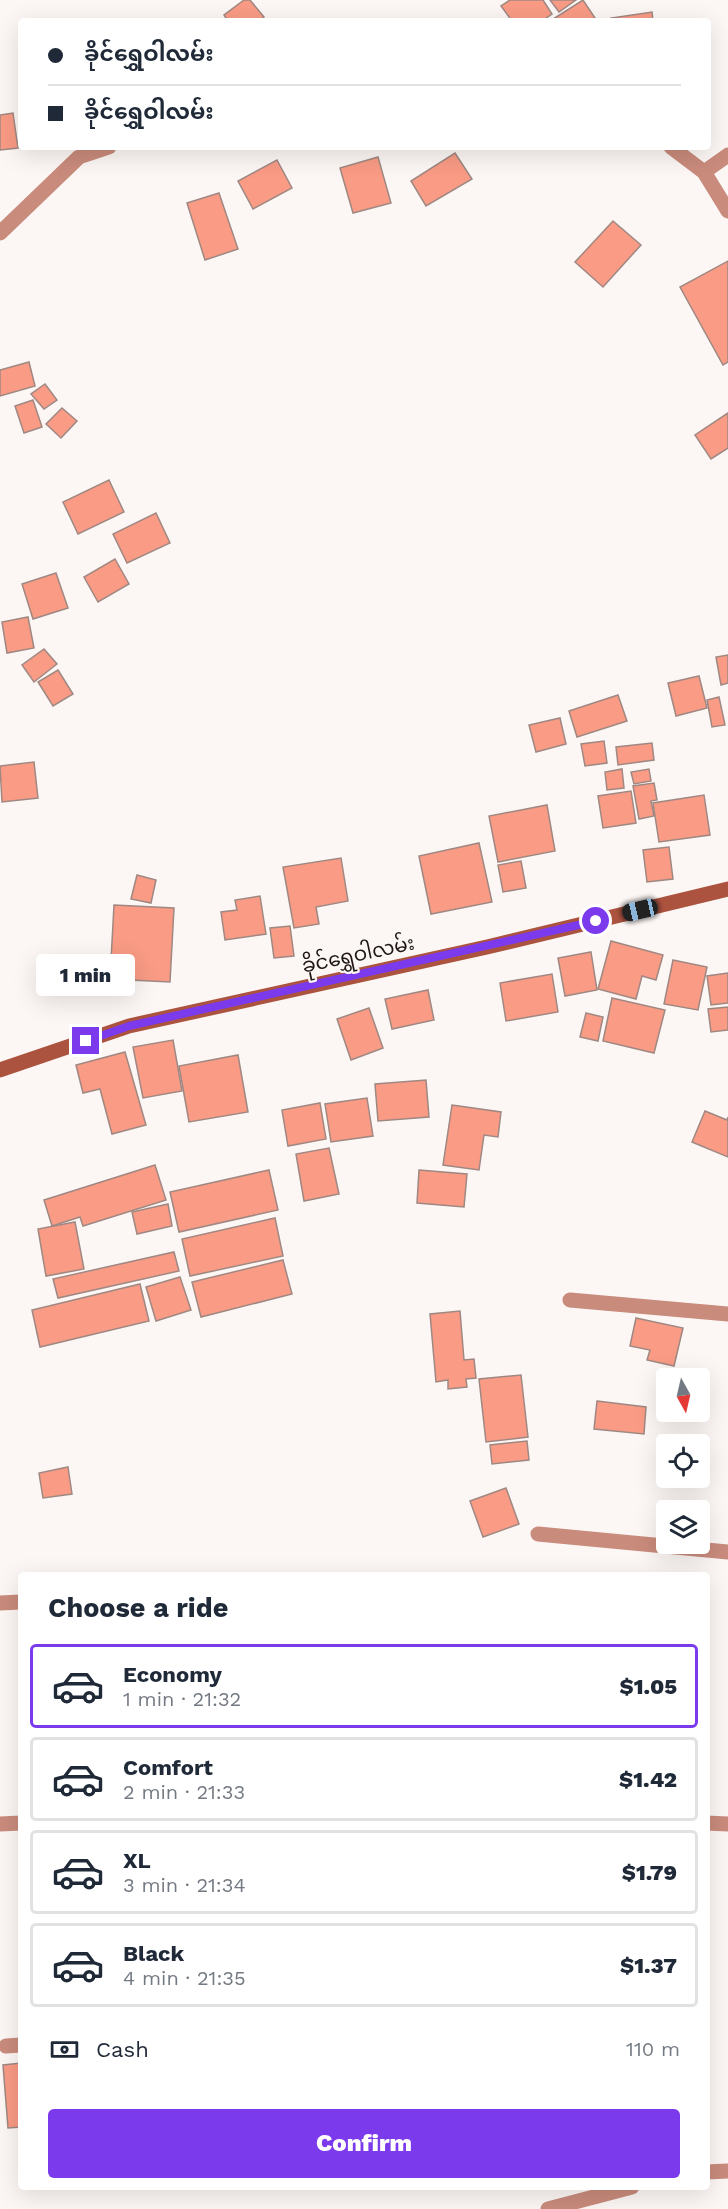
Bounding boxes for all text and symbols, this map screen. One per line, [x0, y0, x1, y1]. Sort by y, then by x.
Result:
text: ခိုင်ရွှေဝါလမ်း [84, 41, 214, 66]
text: ခိုင်ရွှေဝါလမ်း [84, 99, 214, 124]
car [620, 897, 660, 923]
route start [582, 907, 609, 934]
street label: ခိုင်ရွှေဝါလမ်း [299, 928, 418, 983]
callout: 1 min [36, 954, 136, 996]
text: 1 min [60, 963, 111, 987]
route end [72, 1027, 99, 1054]
north arrow [656, 1368, 710, 1422]
map controls [656, 1368, 710, 1554]
button: locate [656, 1434, 710, 1488]
button: layers [656, 1500, 710, 1554]
text: Choose a ride [48, 1592, 228, 1624]
icon: car [51, 1659, 105, 1713]
text: Economy [123, 1662, 222, 1687]
text: $1.05 [620, 1674, 677, 1699]
text: 1 min · 21:32 [123, 1687, 241, 1711]
icon: car [51, 1752, 105, 1806]
text: Comfort [123, 1755, 213, 1780]
text: $1.42 [619, 1767, 677, 1792]
text: 2 min · 21:33 [123, 1780, 245, 1804]
icon: car [51, 1845, 105, 1899]
text: XL [123, 1848, 151, 1873]
text: $1.79 [622, 1860, 677, 1885]
text: 3 min · 21:34 [123, 1873, 246, 1897]
icon: car [51, 1938, 105, 1992]
text: Black [123, 1941, 184, 1966]
text: $1.37 [620, 1953, 677, 1978]
text: 4 min · 21:35 [123, 1966, 246, 1990]
icon: cash [48, 2033, 81, 2066]
text: Cash [96, 2037, 149, 2062]
text: 110 m [626, 2037, 680, 2061]
button: Confirm [48, 2109, 680, 2178]

